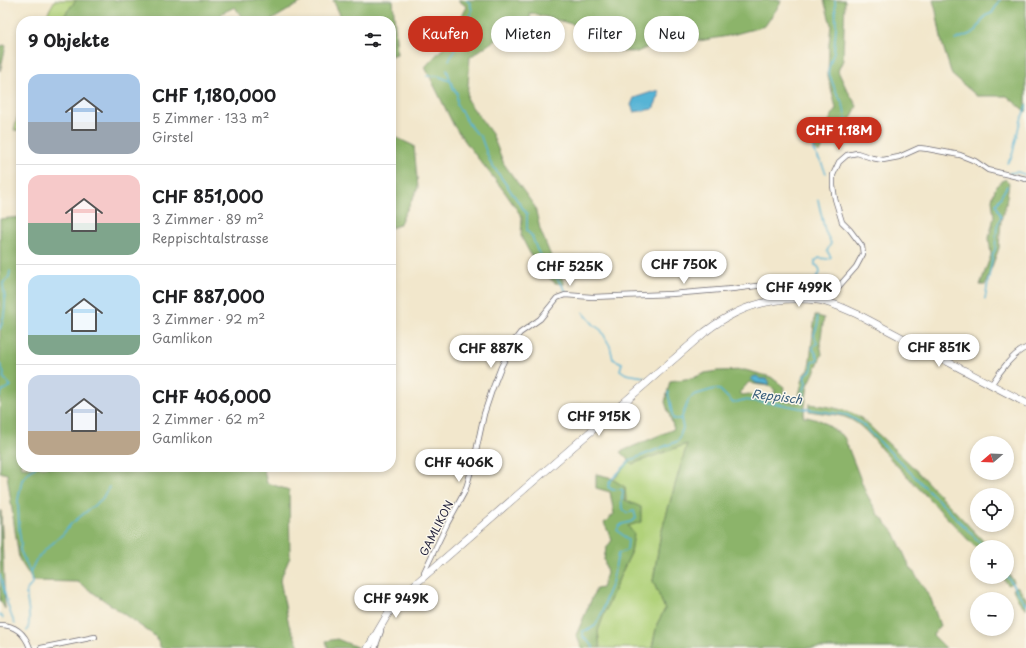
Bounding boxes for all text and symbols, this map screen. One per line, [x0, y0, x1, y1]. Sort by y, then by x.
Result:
chip: Kaufen [408, 16, 483, 52]
chip: Mieten [491, 16, 565, 52]
chip: Filter [573, 16, 636, 52]
chip: Neu [644, 16, 699, 52]
text: 9 Objekte [28, 27, 109, 53]
icon: filters [362, 29, 384, 51]
text: CHF 1,180,000 [152, 82, 276, 108]
icon: home [60, 90, 108, 138]
text: 5 Zimmer · 133 m² [152, 108, 269, 127]
pin: CHF 1.18M [793, 117, 885, 151]
text: CHF 1.18M [806, 120, 872, 139]
text: Girstel [152, 127, 193, 146]
text: CHF 851,000 [152, 183, 263, 209]
icon: home [60, 191, 108, 239]
text: 3 Zimmer · 89 m² [152, 209, 264, 228]
text: Reppischtalstrasse [152, 228, 269, 247]
pin: CHF 750K [643, 251, 725, 285]
pin: CHF 525K [529, 253, 611, 287]
text: CHF 750K [651, 254, 717, 273]
text: CHF 525K [536, 256, 604, 275]
pin: CHF 499K [758, 274, 840, 308]
text: CHF 499K [766, 277, 832, 296]
text: CHF 887,000 [152, 283, 265, 309]
icon: home [60, 291, 108, 339]
text: 3 Zimmer · 92 m² [152, 309, 265, 328]
text: Gamlikon [152, 328, 213, 347]
pin: CHF 851K [898, 334, 980, 368]
pin: CHF 887K [450, 335, 532, 369]
text: CHF 851K [907, 337, 971, 356]
text: CHF 887K [459, 338, 523, 357]
text: CHF 406,000 [152, 383, 271, 409]
water label: Reppisch [751, 384, 804, 408]
icon: home [60, 391, 108, 439]
pin: CHF 915K [558, 403, 640, 437]
text: CHF 915K [567, 406, 631, 425]
text: 2 Zimmer · 62 m² [152, 409, 265, 428]
text: Gamlikon [152, 428, 213, 447]
north arrow [970, 436, 1014, 480]
map controls [970, 436, 1014, 636]
pin: CHF 406K [418, 449, 500, 483]
text: CHF 406K [424, 452, 494, 471]
button: locate [970, 488, 1014, 532]
street label: GAMLIKON [415, 497, 457, 559]
button: + [970, 540, 1014, 584]
pin: CHF 949K [355, 585, 437, 619]
text: CHF 949K [363, 588, 429, 607]
button: − [970, 592, 1014, 636]

